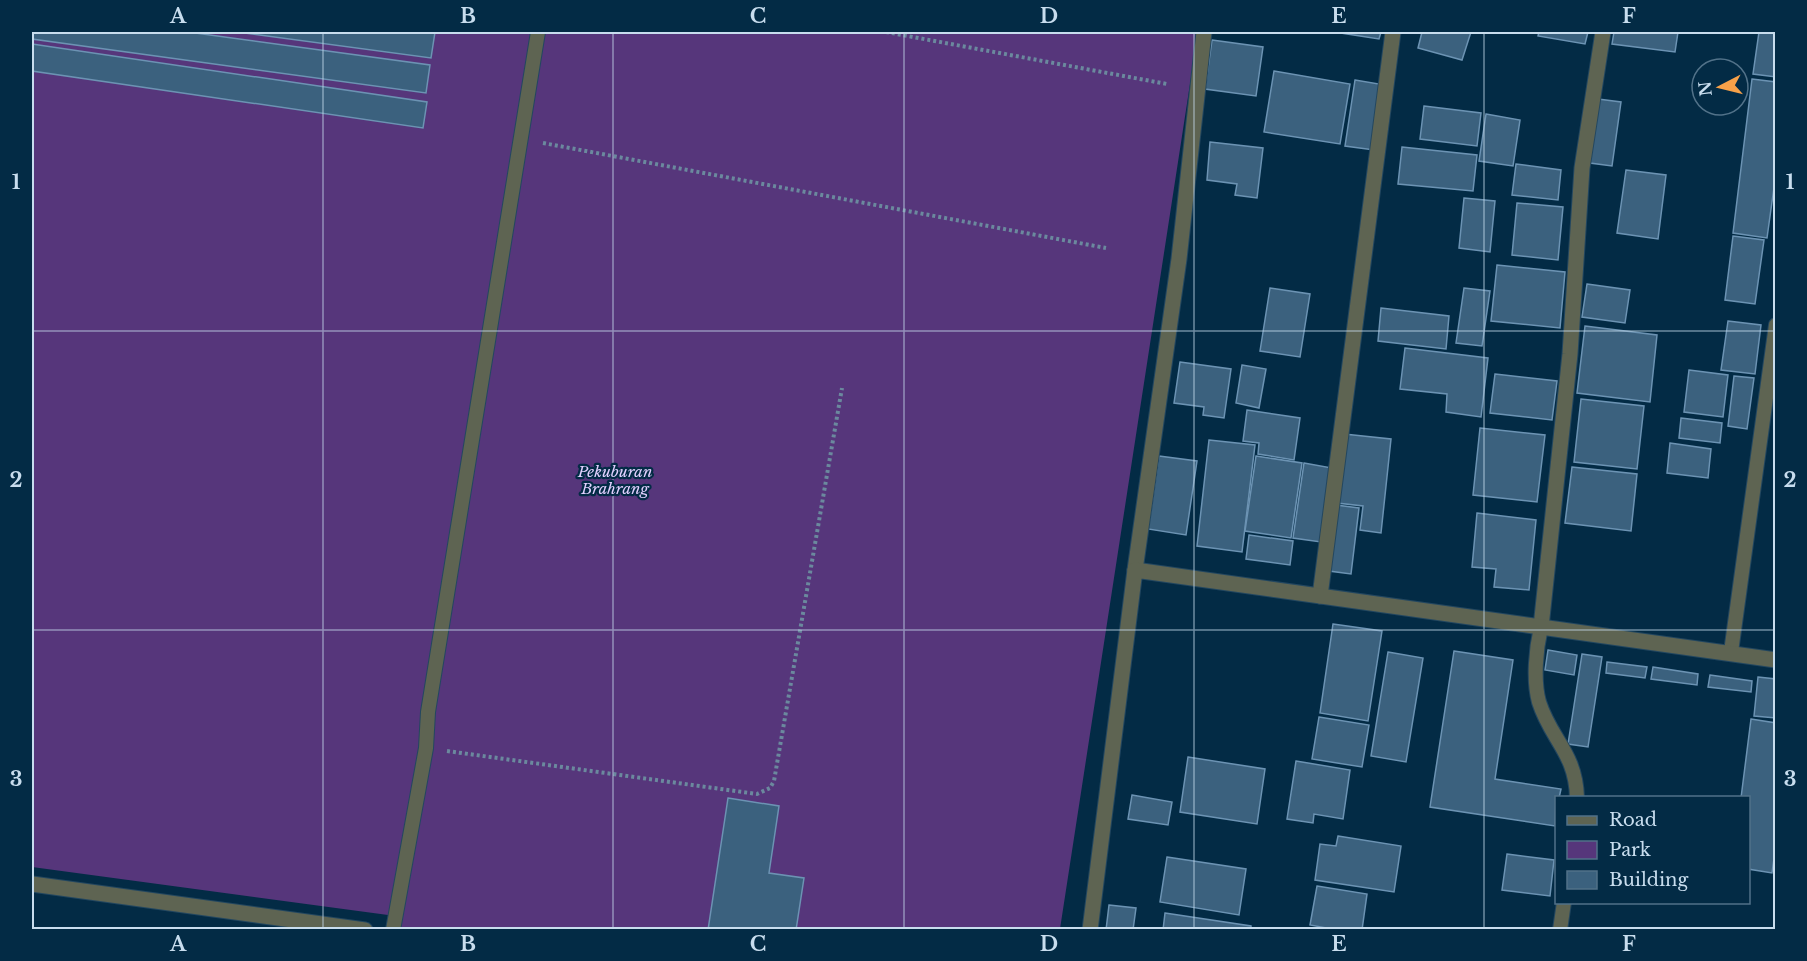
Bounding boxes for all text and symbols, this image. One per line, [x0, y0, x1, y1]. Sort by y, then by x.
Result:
text: A [169, 4, 187, 28]
text: B [460, 4, 476, 28]
text: C [750, 4, 766, 28]
text: D [1040, 4, 1058, 28]
text: E [1331, 4, 1347, 28]
text: F [1622, 4, 1636, 28]
north arrow [1690, 57, 1750, 117]
text: N [1694, 80, 1716, 98]
text: 1 [12, 170, 21, 194]
text: 1 [1786, 170, 1795, 194]
park label: Pekuburan Brahrang [577, 462, 652, 498]
text: 2 [9, 468, 23, 492]
text: 2 [1783, 468, 1797, 492]
text: 3 [10, 767, 22, 791]
text: 3 [1784, 767, 1796, 791]
legend [1555, 796, 1750, 904]
text: Road [1609, 809, 1657, 831]
text: Park [1609, 839, 1651, 861]
text: Building [1609, 869, 1688, 891]
text: A [169, 932, 187, 956]
text: B [460, 932, 476, 956]
text: C [750, 932, 766, 956]
text: D [1040, 932, 1058, 956]
text: E [1331, 932, 1347, 956]
text: F [1622, 932, 1636, 956]

